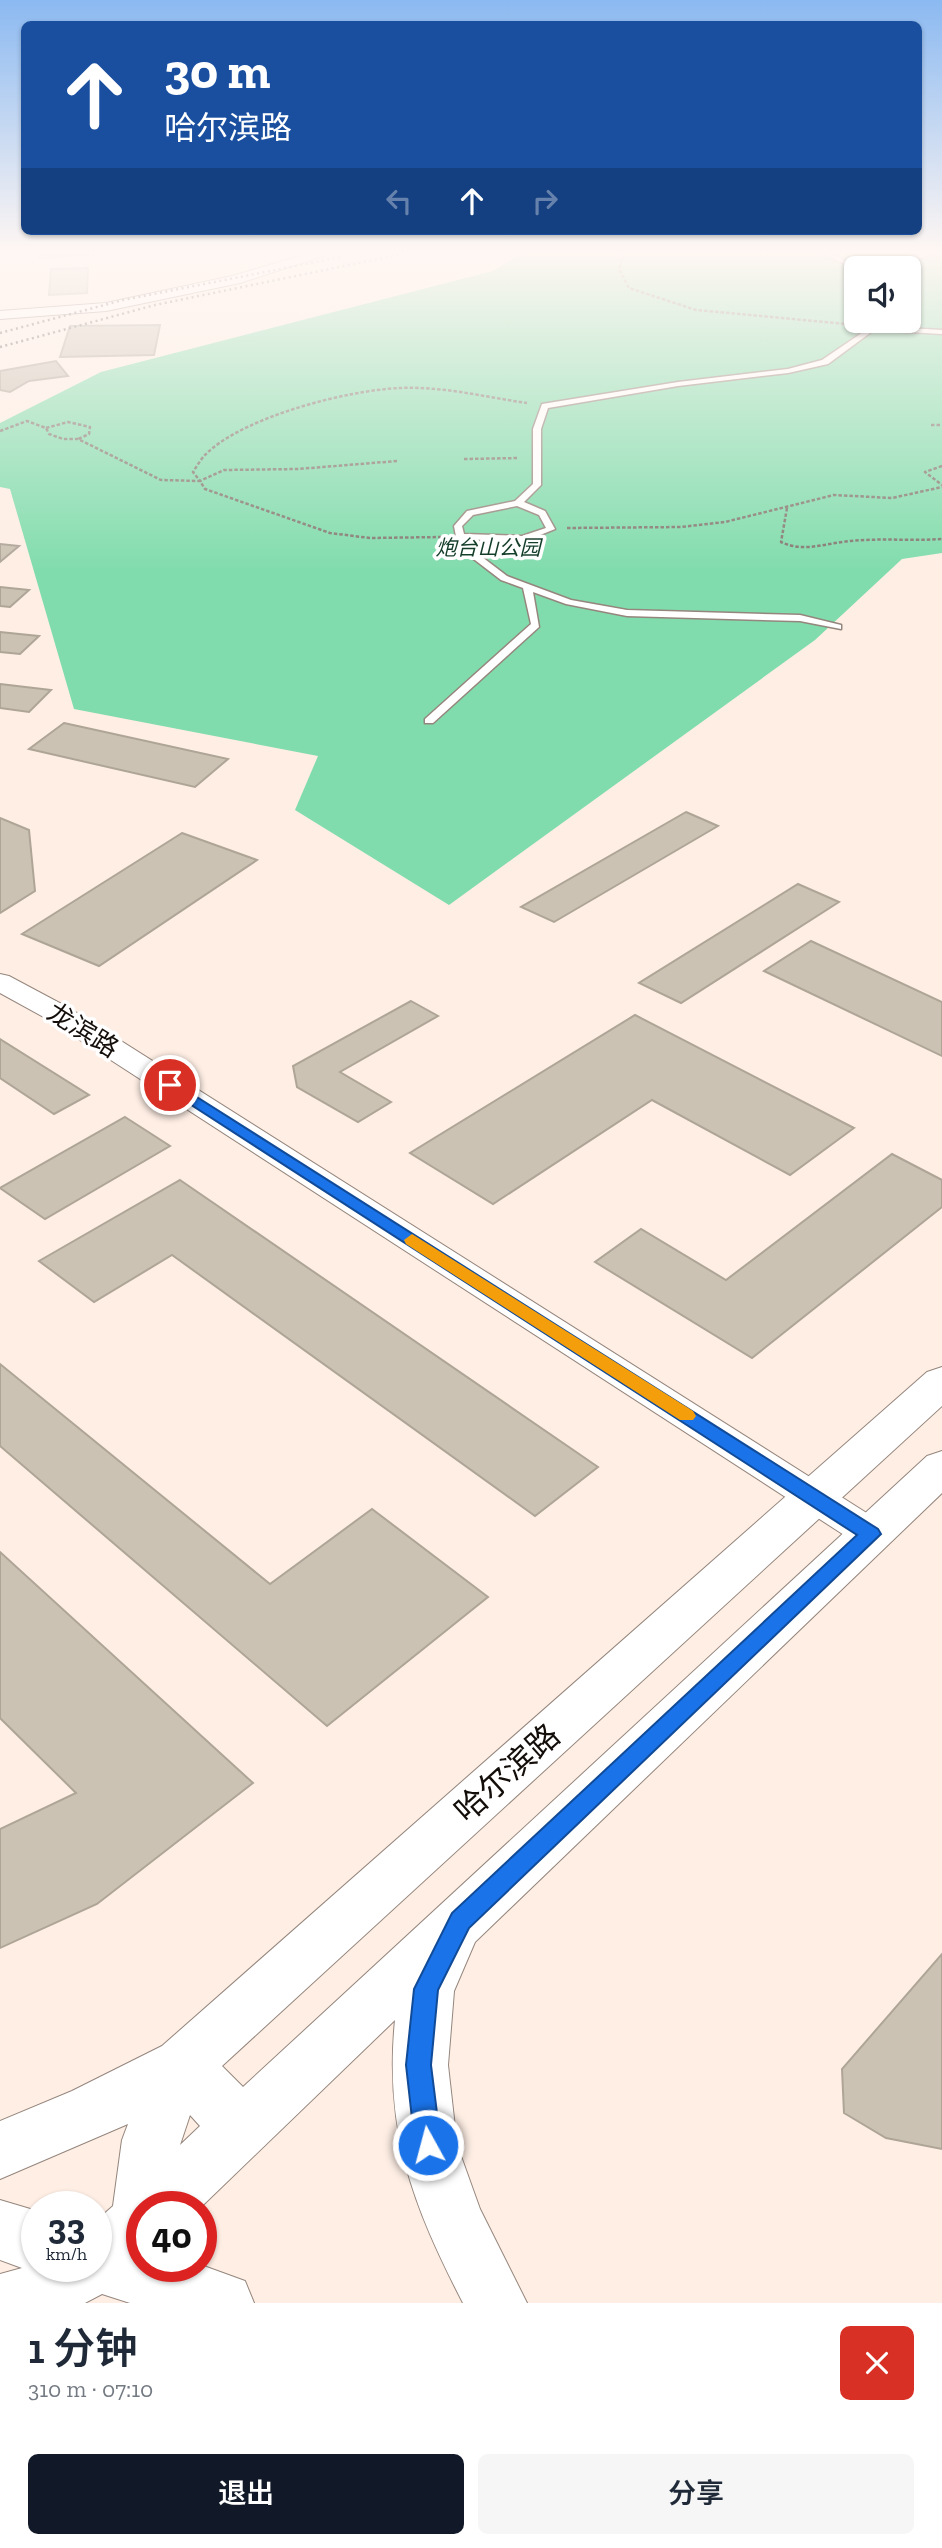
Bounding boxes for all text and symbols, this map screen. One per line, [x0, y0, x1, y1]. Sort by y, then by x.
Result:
text: 30 m [164, 42, 270, 101]
icon: ahead [49, 49, 140, 140]
text: 哈尔滨路 [164, 109, 292, 147]
icon: left [380, 182, 418, 220]
icon: ahead [453, 182, 491, 220]
icon: right [526, 182, 564, 220]
map controls [844, 256, 921, 333]
button: sound [844, 256, 921, 333]
park label: 炮台山公园 [436, 535, 543, 560]
street label: 龙滨路 [41, 996, 125, 1064]
pin [140, 1055, 200, 1115]
icon: arrive [151, 1066, 189, 1104]
street label: 哈尔滨路 [447, 1716, 567, 1830]
position arrow [391, 2108, 465, 2182]
speed limit sign: 40 [126, 2191, 217, 2282]
text: 33 [48, 2206, 85, 2248]
text: km/h [46, 2243, 87, 2265]
text: 1 分钟 [28, 2323, 137, 2374]
button: close [840, 2326, 914, 2400]
text: 310 m · 07:10 [28, 2375, 153, 2403]
button: 退出 [28, 2454, 464, 2534]
button: 分享 [478, 2454, 914, 2534]

